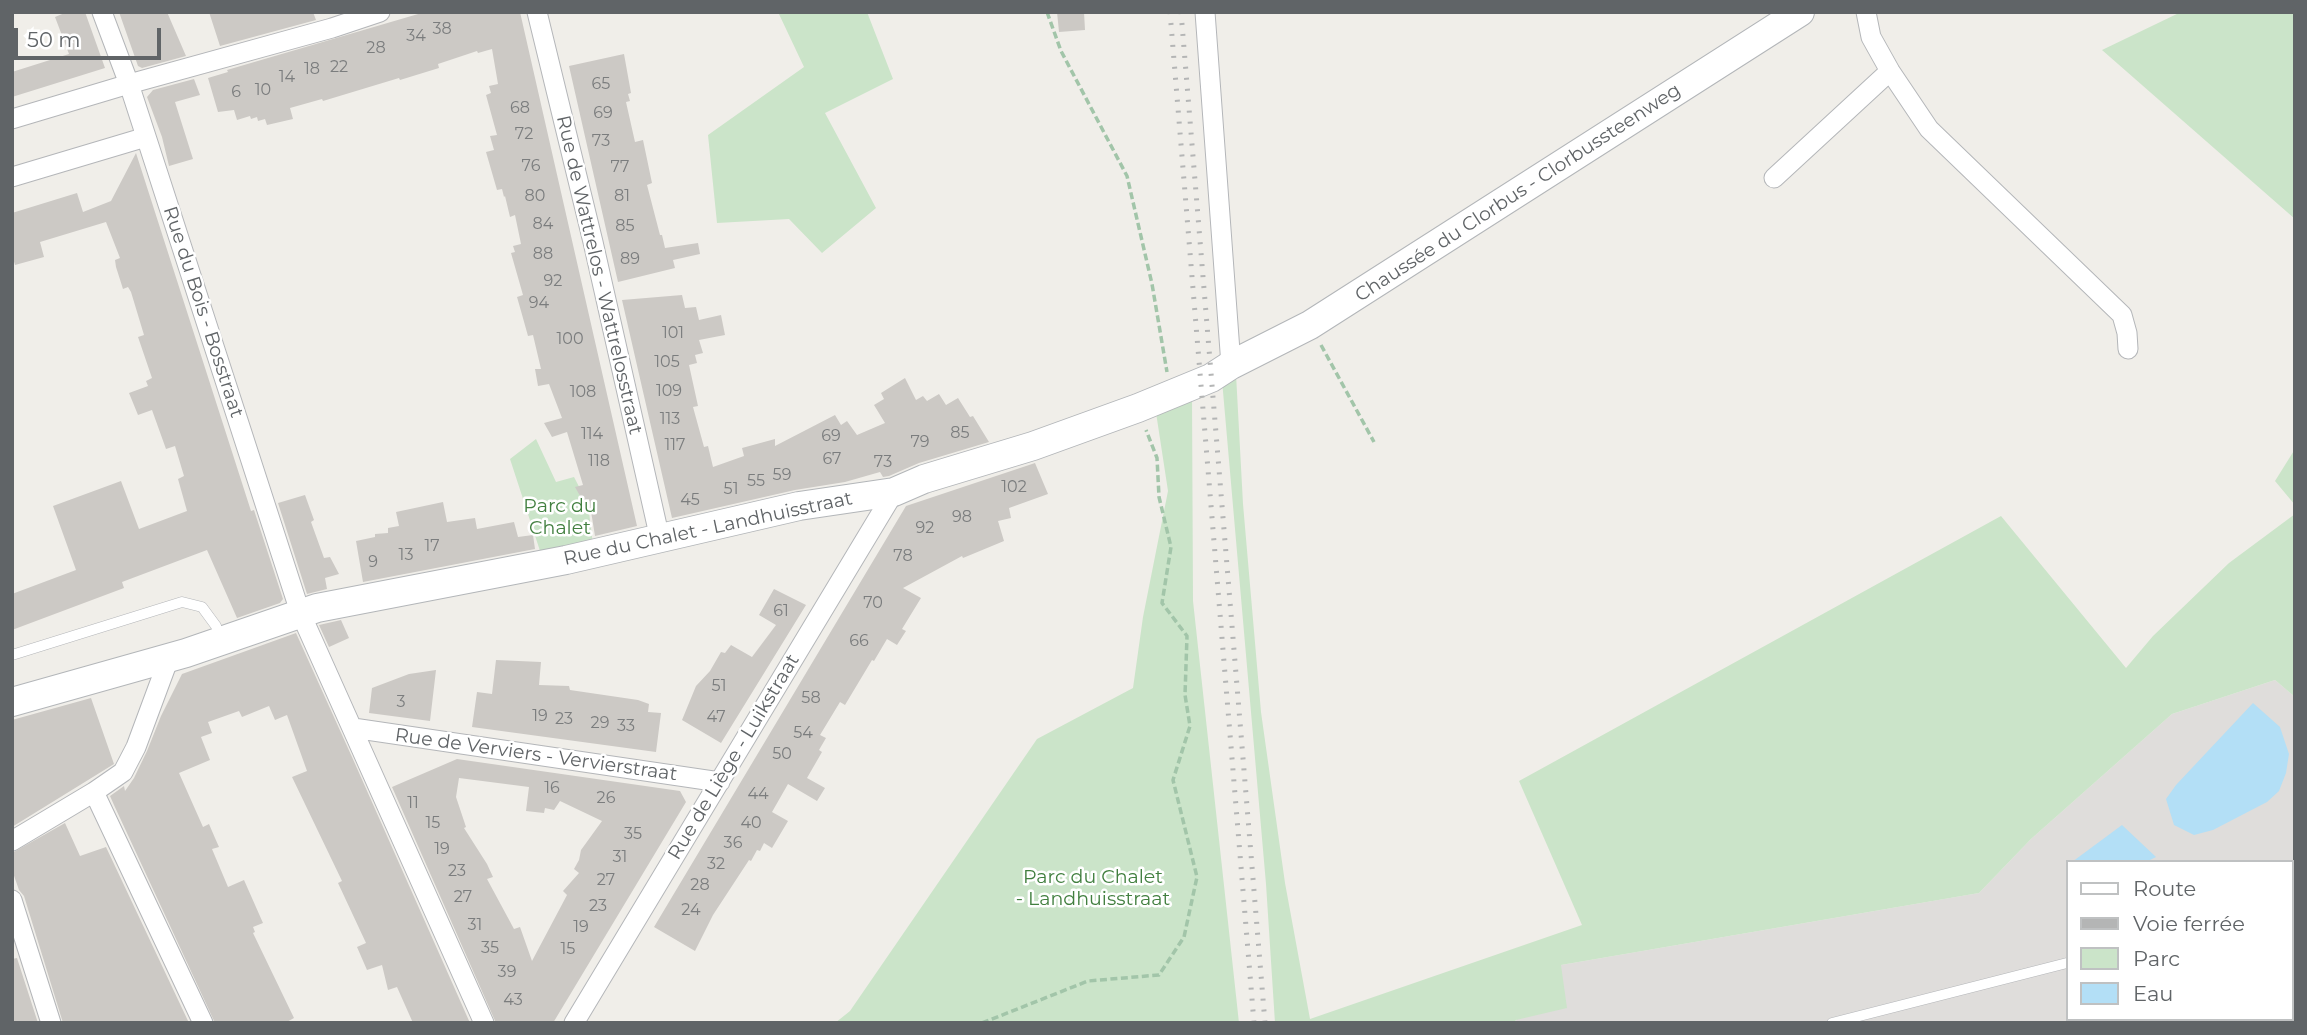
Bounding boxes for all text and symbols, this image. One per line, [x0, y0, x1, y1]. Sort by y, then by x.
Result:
scale bar [18, 14, 164, 58]
house number: 38 [432, 19, 452, 39]
house number: 34 [406, 26, 426, 46]
text: 50 m [27, 27, 81, 52]
house number: 28 [366, 38, 386, 58]
house number: 22 [330, 57, 348, 77]
house number: 18 [304, 59, 320, 79]
house number: 14 [279, 67, 295, 87]
house number: 65 [592, 74, 610, 94]
street label: Chaussée du Clorbus - Clorbussteenweg [1351, 79, 1685, 307]
house number: 10 [255, 80, 271, 100]
house number: 6 [231, 82, 241, 102]
house number: 68 [510, 98, 530, 118]
house number: 69 [593, 103, 613, 123]
street label: Rue de Wattrelos - Wattrelosstraat [551, 113, 647, 437]
house number: 72 [515, 124, 533, 144]
house number: 73 [592, 131, 610, 151]
house number: 76 [522, 156, 540, 176]
house number: 77 [611, 157, 629, 177]
house number: 80 [525, 186, 545, 206]
house number: 81 [614, 186, 630, 206]
street label: Rue du Bois - Bosstraat [158, 203, 248, 421]
house number: 84 [533, 214, 553, 234]
house number: 85 [615, 216, 635, 236]
house number: 88 [533, 244, 553, 264]
house number: 89 [620, 249, 640, 269]
house number: 92 [544, 271, 562, 291]
house number: 94 [529, 293, 549, 313]
house number: 101 [662, 323, 684, 343]
house number: 100 [557, 329, 583, 349]
house number: 105 [654, 352, 680, 372]
house number: 109 [656, 381, 682, 401]
house number: 108 [570, 382, 596, 402]
house number: 113 [660, 409, 680, 429]
house number: 85 [950, 423, 970, 443]
house number: 114 [581, 424, 603, 444]
house number: 69 [821, 426, 841, 446]
house number: 79 [910, 432, 930, 452]
house number: 117 [665, 435, 685, 455]
house number: 67 [822, 449, 842, 469]
house number: 118 [588, 451, 610, 471]
house number: 73 [874, 452, 892, 472]
house number: 59 [773, 465, 791, 485]
house number: 55 [747, 471, 765, 491]
house number: 102 [1001, 477, 1027, 497]
house number: 51 [724, 479, 738, 499]
street label: Rue du Chalet - Landhuisstraat [561, 487, 855, 571]
house number: 45 [680, 490, 700, 510]
park label: Parc du Chalet [523, 495, 597, 539]
house number: 98 [952, 507, 972, 527]
house number: 92 [916, 518, 934, 538]
house number: 17 [424, 536, 440, 556]
house number: 13 [399, 545, 413, 565]
house number: 78 [893, 546, 913, 566]
house number: 9 [368, 552, 378, 572]
house number: 70 [863, 593, 883, 613]
house number: 61 [773, 601, 789, 621]
house number: 66 [849, 631, 869, 651]
street label: Rue de Liège - Luikstraat [664, 650, 804, 864]
house number: 51 [712, 676, 726, 696]
house number: 58 [801, 688, 821, 708]
house number: 3 [396, 692, 406, 712]
house number: 19 [532, 706, 548, 726]
house number: 47 [706, 707, 726, 727]
house number: 23 [555, 709, 573, 729]
house number: 29 [591, 713, 609, 733]
house number: 33 [617, 716, 635, 736]
house number: 54 [793, 723, 813, 743]
street label: Rue de Verviers - Vervierstraat [393, 724, 679, 786]
house number: 50 [772, 744, 792, 764]
house number: 16 [544, 778, 560, 798]
house number: 44 [747, 784, 769, 804]
house number: 26 [597, 788, 615, 808]
house number: 11 [407, 793, 419, 813]
house number: 15 [426, 813, 440, 833]
house number: 40 [740, 813, 762, 833]
house number: 35 [624, 824, 642, 844]
house number: 36 [724, 833, 742, 853]
house number: 19 [434, 839, 450, 859]
house number: 31 [613, 847, 627, 867]
house number: 32 [707, 854, 725, 874]
legend [2066, 860, 2293, 1021]
house number: 23 [448, 861, 466, 881]
park label: Parc du Chalet - Landhuisstraat [1016, 866, 1170, 910]
house number: 27 [597, 870, 615, 890]
house number: 28 [690, 875, 710, 895]
text: Route [2133, 876, 2196, 901]
house number: 27 [454, 887, 472, 907]
house number: 23 [589, 896, 607, 916]
house number: 24 [681, 900, 701, 920]
text: Voie ferrée [2133, 911, 2245, 936]
house number: 31 [468, 915, 482, 935]
house number: 19 [573, 917, 589, 937]
house number: 35 [481, 938, 499, 958]
house number: 15 [561, 939, 575, 959]
text: Parc [2133, 946, 2180, 971]
house number: 39 [498, 962, 516, 982]
text: Eau [2133, 981, 2173, 1006]
house number: 43 [503, 990, 523, 1010]

